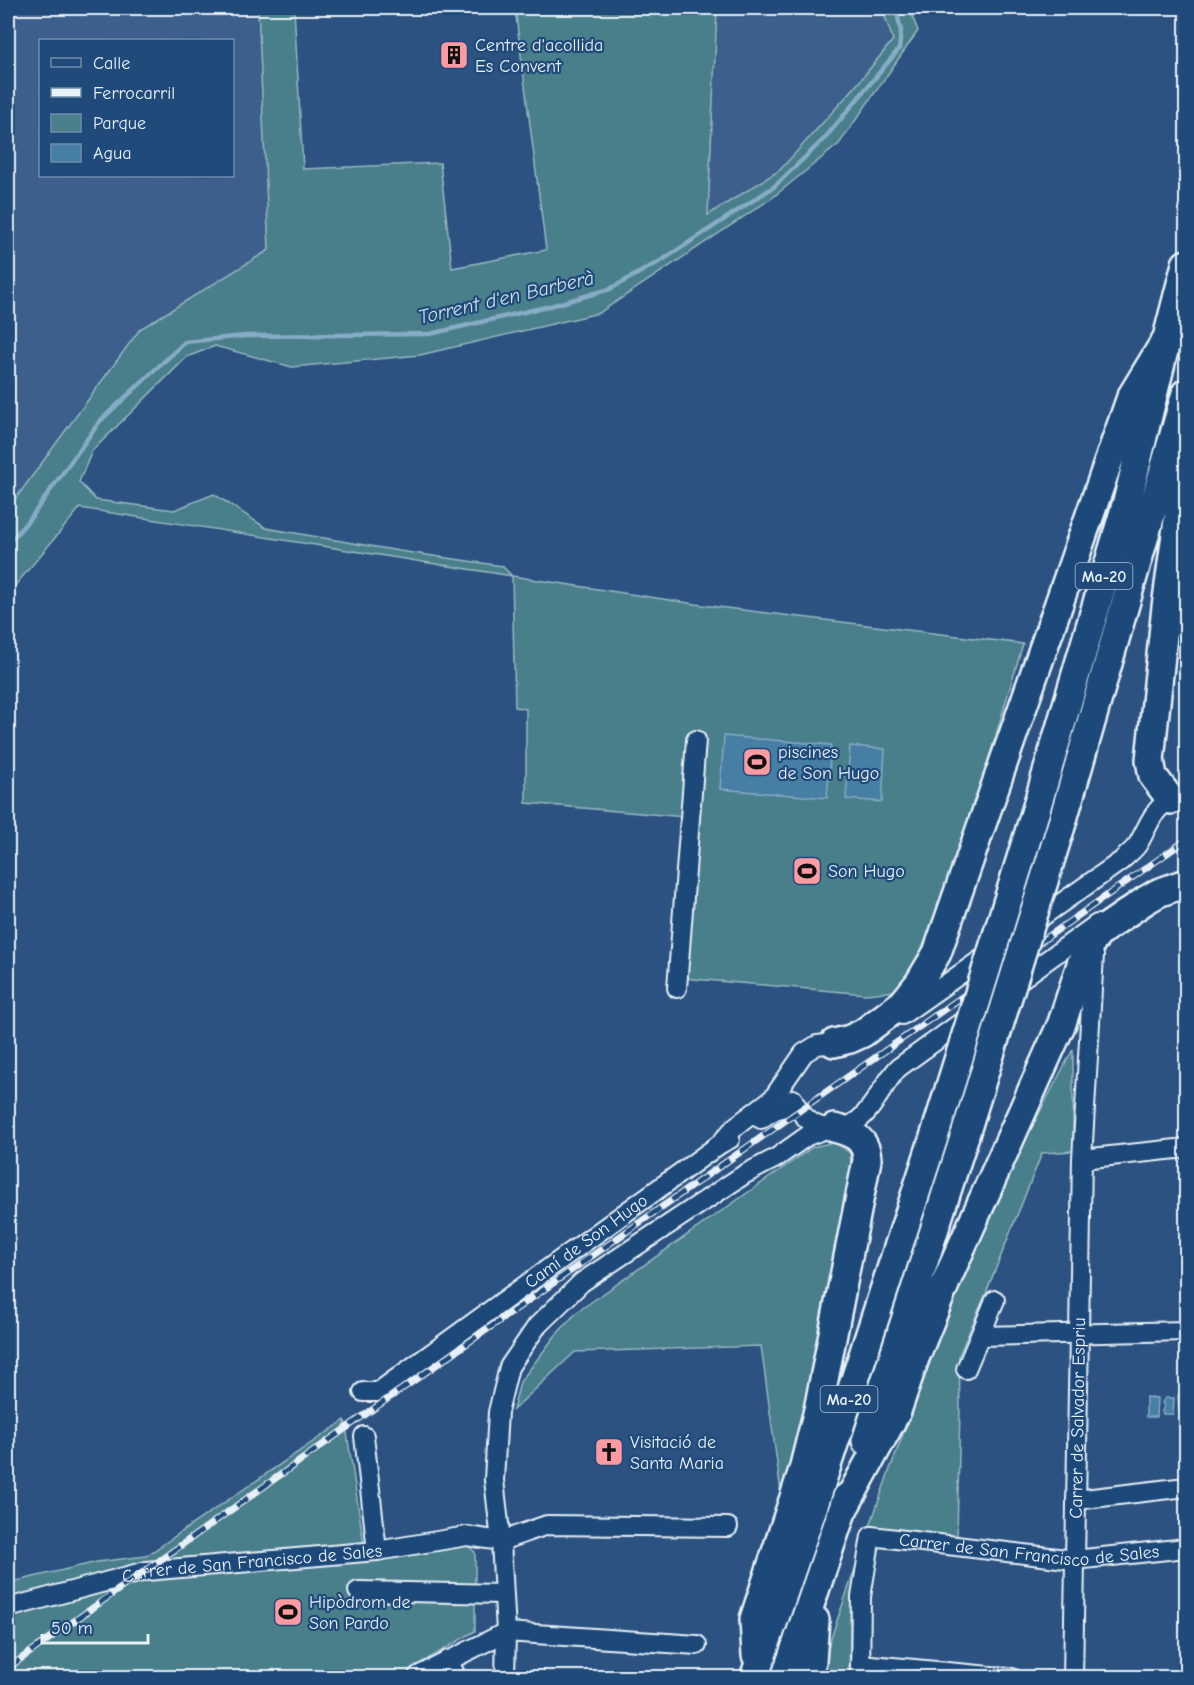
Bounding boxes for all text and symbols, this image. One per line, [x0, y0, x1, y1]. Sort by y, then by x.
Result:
place label: Centre d'acollida Es Convent [475, 35, 603, 77]
legend [39, 39, 234, 177]
building icon: Centre d'acollida Es Convent [438, 39, 470, 71]
text: Calle [93, 53, 130, 74]
text: Ferrocarril [93, 83, 175, 104]
text: Parque [93, 113, 146, 134]
text: Agua [93, 143, 131, 164]
water label: Torrent d'en Barberà [416, 266, 596, 329]
road number: Ma-20 [1076, 563, 1132, 589]
place label: piscines de Son Hugo [778, 742, 879, 784]
sports icon: piscines de Son Hugo [741, 746, 773, 778]
sports icon: Son Hugo [791, 855, 823, 887]
place label: Son Hugo [828, 861, 905, 882]
street label: Camí de Son Hugo [521, 1190, 652, 1293]
street label: Carrer de Salvador Espriu [1066, 1317, 1090, 1519]
road number: Ma-20 [820, 1386, 878, 1412]
place label: Visitació de Santa Maria [630, 1432, 724, 1474]
church icon: Visitació de Santa Maria [593, 1436, 625, 1468]
street label: Carrer de San Francisco de Sales [898, 1529, 1160, 1571]
street label: Carrer de San Francisco de Sales [120, 1540, 384, 1588]
place label: Hipòdrom de Son Pardo [309, 1592, 411, 1634]
sports icon: Hipòdrom de Son Pardo [272, 1596, 304, 1628]
scale bar [42, 1607, 148, 1645]
text: 50 m [51, 1618, 93, 1639]

